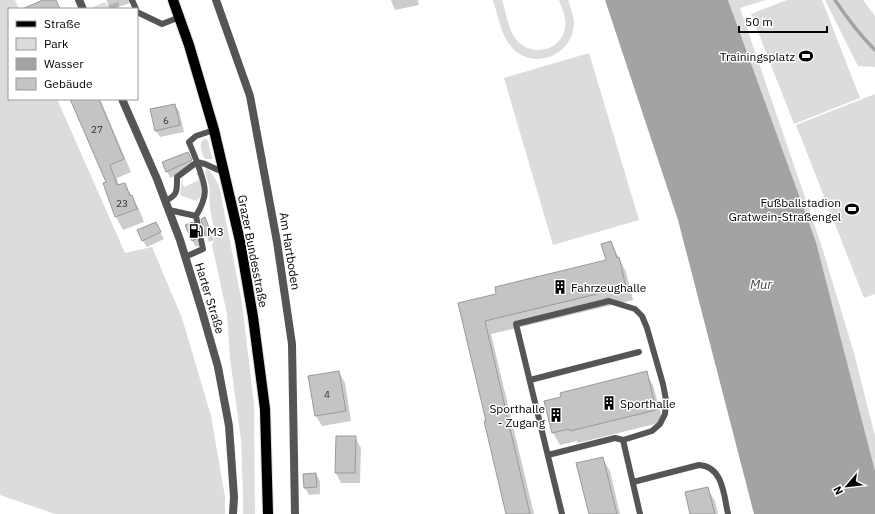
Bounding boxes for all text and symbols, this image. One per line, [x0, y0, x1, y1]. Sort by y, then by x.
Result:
legend [8, 8, 138, 100]
scale bar [739, 8, 827, 34]
text: 50 m [745, 14, 773, 29]
text: Straße [44, 16, 81, 31]
text: Park [44, 36, 69, 51]
sports icon: Trainingsplatz [798, 48, 814, 64]
place label: Trainingsplatz [720, 49, 795, 64]
text: Wasser [44, 56, 84, 71]
text: Gebäude [44, 76, 93, 91]
house number: 6 [163, 114, 169, 127]
house number: 27 [91, 123, 103, 136]
street label: Grazer Bundesstraße [235, 194, 271, 309]
place label: Fußballstadion Gratwein-Straßengel [728, 195, 841, 224]
house number: 23 [116, 197, 128, 210]
sports icon: Fußballstadion Gratwein-Straßengel [844, 201, 860, 217]
street label: Am Hartboden [276, 211, 304, 291]
fuel station icon: M3 [188, 223, 204, 239]
place label: M3 [207, 224, 224, 239]
street label: Harter Straße [192, 261, 228, 336]
water label: Mur [750, 276, 773, 293]
building icon: Fahrzeughalle [552, 279, 568, 295]
place label: Fahrzeughalle [571, 280, 647, 295]
house number: 4 [324, 388, 330, 401]
building icon: Sporthalle [601, 395, 617, 411]
place label: Sporthalle [620, 396, 676, 411]
place label: Sporthalle - Zugang [489, 401, 546, 430]
building icon: Sporthalle - Zugang [548, 407, 564, 423]
north arrow [827, 466, 867, 506]
text: N [830, 484, 846, 497]

